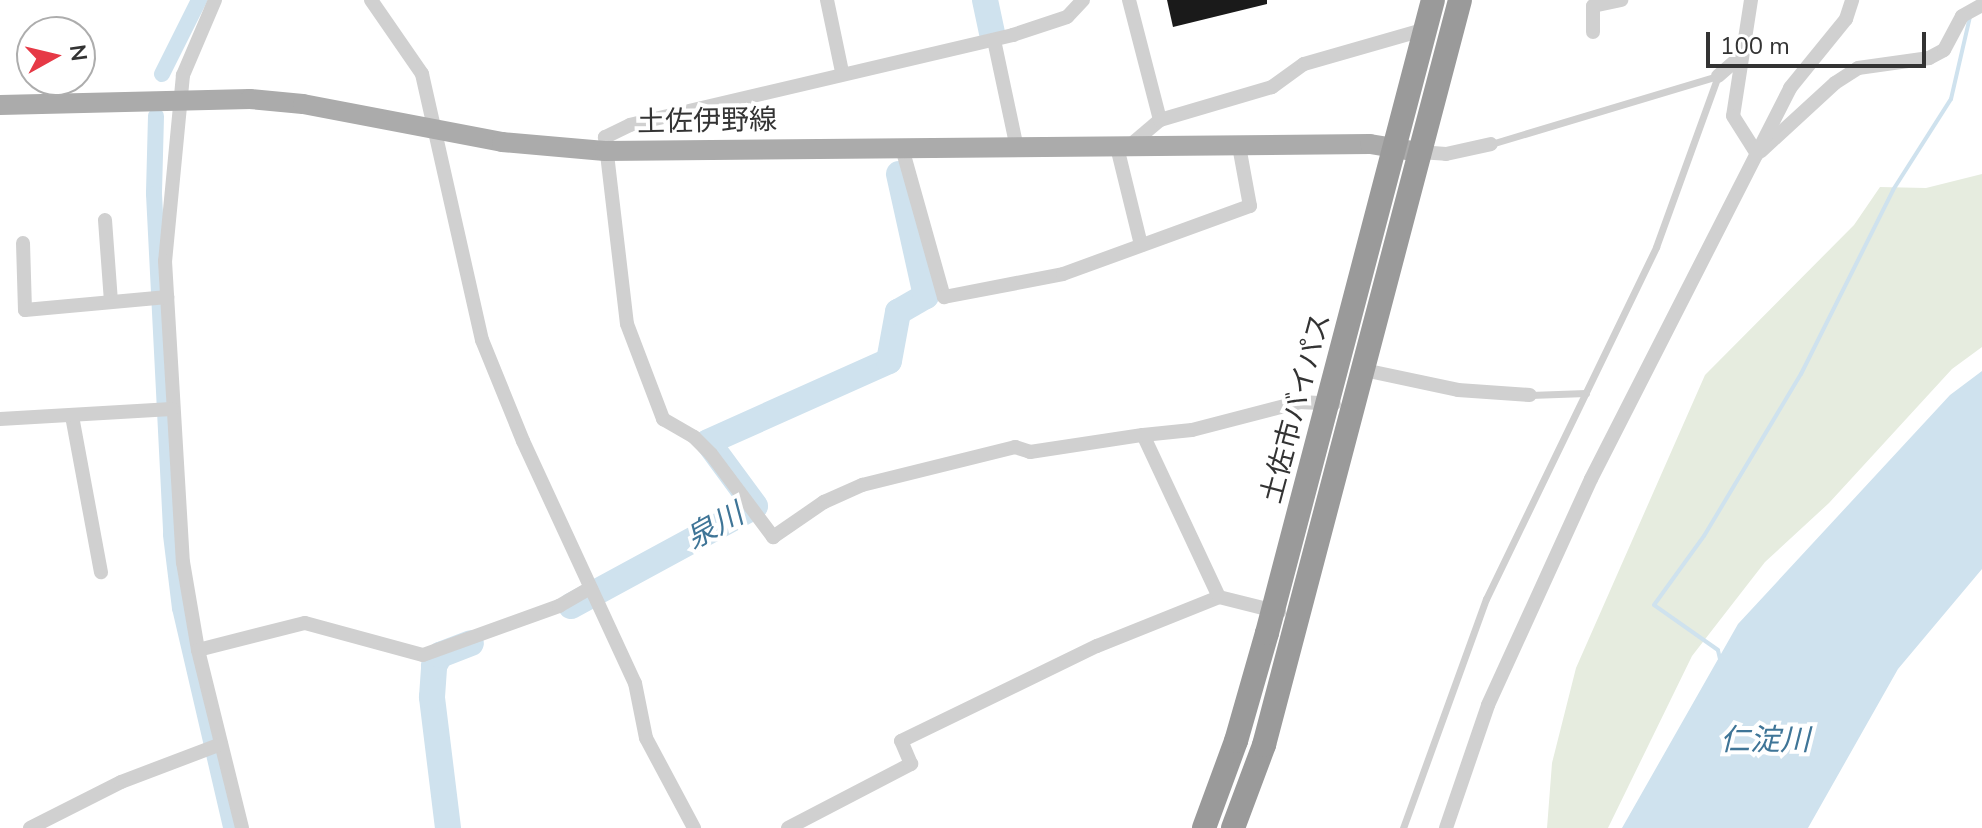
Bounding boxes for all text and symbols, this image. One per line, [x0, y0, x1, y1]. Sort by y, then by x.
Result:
north arrow [16, 16, 96, 96]
scale bar [1710, 16, 1930, 66]
text: 100 m [1720, 30, 1790, 62]
text: N [62, 43, 94, 63]
street label: 土佐伊野線 [637, 103, 777, 139]
street label: 土佐市バイパス [1254, 309, 1338, 507]
water label: 泉川 [680, 497, 750, 557]
water label: 仁淀川 [1720, 723, 1810, 759]

